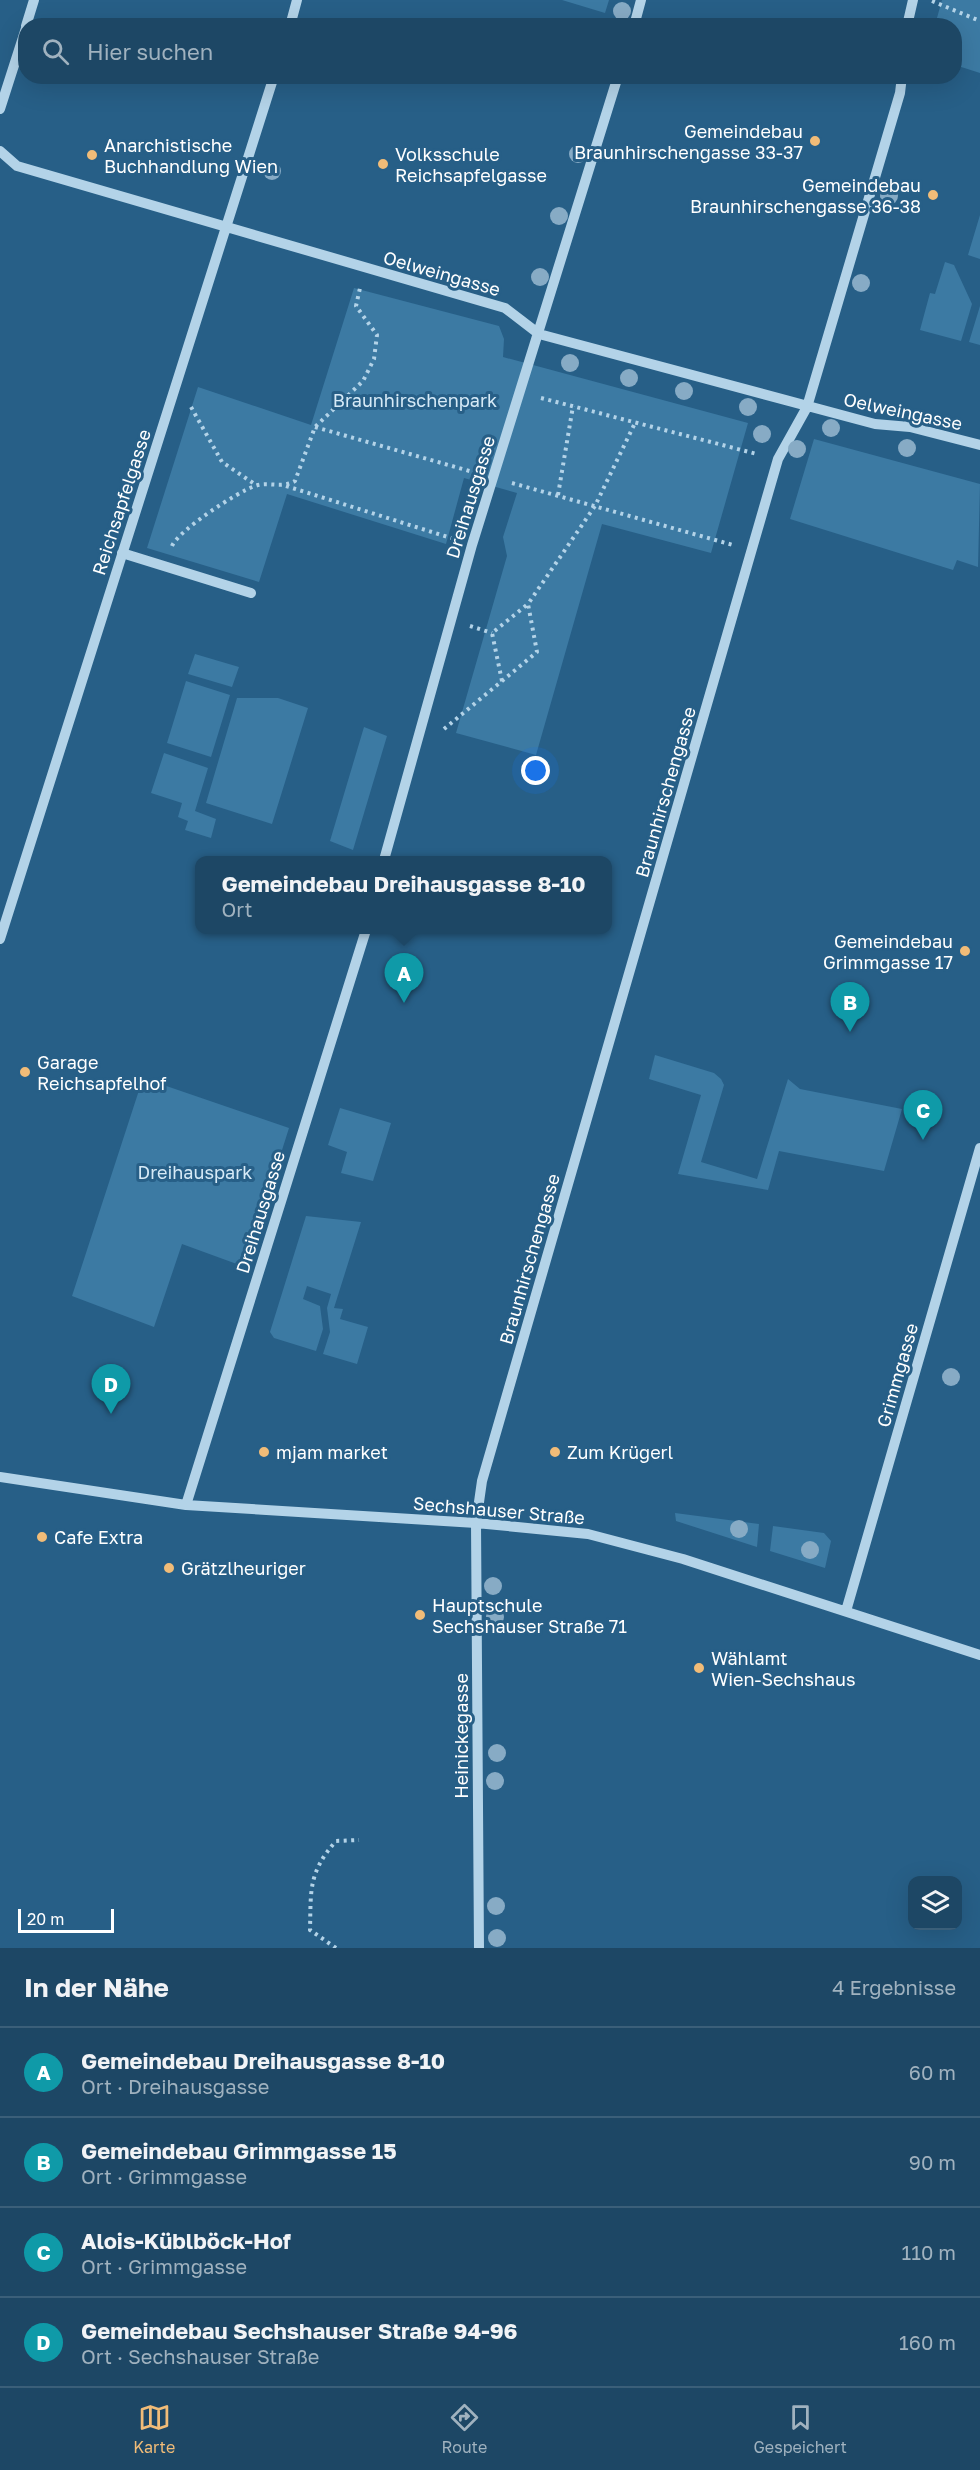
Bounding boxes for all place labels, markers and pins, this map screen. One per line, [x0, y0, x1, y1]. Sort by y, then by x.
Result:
place label: Gemeindebau Braunhirschengasse 33-37 [574, 120, 803, 163]
place label: Anarchistische Buchhandlung Wien [104, 134, 278, 177]
marker: Gemeindebau Braunhirschengasse 33-37 [808, 134, 822, 148]
place label: Volksschule Reichsapfelgasse [395, 143, 547, 186]
marker: Anarchistische Buchhandlung Wien [85, 148, 99, 162]
marker: Volksschule Reichsapfelgasse [376, 157, 390, 171]
place label: Gemeindebau Braunhirschengasse 36-38 [690, 174, 921, 217]
marker: Gemeindebau Braunhirschengasse 36-38 [926, 188, 940, 202]
place label: Gemeindebau Grimmgasse 17 [823, 930, 953, 973]
marker: Gemeindebau Grimmgasse 17 [958, 944, 972, 958]
pin: A [384, 954, 424, 1003]
pin: B [830, 982, 870, 1032]
place label: Garage Reichsapfelhof [37, 1051, 167, 1094]
marker: Garage Reichsapfelhof [18, 1065, 32, 1079]
pin: C [904, 1090, 942, 1140]
pin: D [92, 1364, 130, 1414]
place label: mjam market [276, 1441, 388, 1463]
place label: Zum Krügerl [567, 1441, 674, 1463]
marker: mjam market [257, 1445, 271, 1459]
marker: Zum Krügerl [548, 1445, 562, 1459]
place label: Cafe Extra [54, 1526, 143, 1548]
marker: Cafe Extra [35, 1530, 49, 1544]
place label: Grätzlheuriger [181, 1557, 306, 1579]
marker: Grätzlheuriger [162, 1561, 176, 1575]
place label: Hauptschule Sechshauser Straße 71 [432, 1594, 627, 1637]
marker: Hauptschule Sechshauser Straße 71 [413, 1608, 427, 1622]
place label: Wählamt Wien-Sechshaus [711, 1647, 856, 1690]
marker: Wählamt Wien-Sechshaus [692, 1661, 706, 1675]

